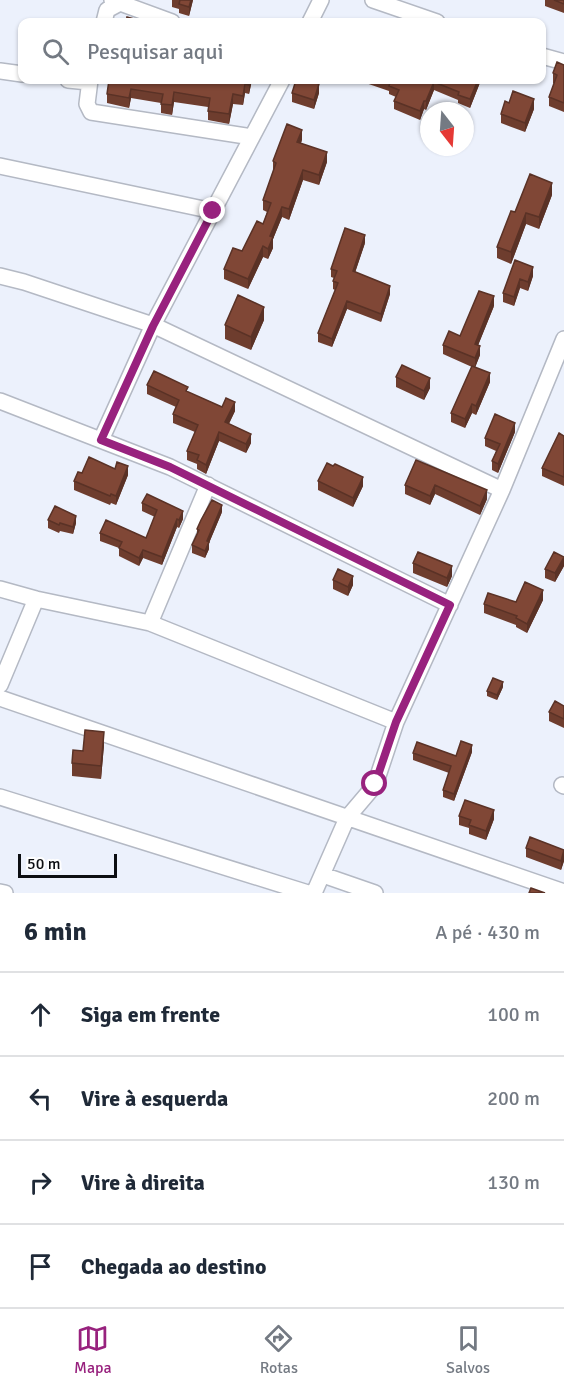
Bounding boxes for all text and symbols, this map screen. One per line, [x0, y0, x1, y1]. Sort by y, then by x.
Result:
search box [18, 18, 546, 84]
icon: search [39, 35, 72, 68]
text: Pesquisar aqui [87, 38, 223, 65]
north arrow [420, 102, 474, 156]
route end [199, 197, 225, 223]
route start [361, 770, 387, 796]
scale bar [18, 851, 117, 878]
text: 50 m [27, 854, 61, 874]
text: 6 min [24, 916, 87, 948]
text: A pé · 430 m [435, 920, 540, 945]
icon: ahead [24, 998, 57, 1031]
text: Siga em frente [81, 1001, 220, 1028]
text: 100 m [487, 1002, 540, 1027]
icon: left [24, 1082, 57, 1115]
text: Vire à esquerda [81, 1085, 228, 1112]
text: 200 m [487, 1086, 540, 1111]
icon: right [24, 1166, 57, 1199]
text: Vire à direita [81, 1169, 205, 1196]
text: 130 m [487, 1170, 540, 1195]
icon: arrive [24, 1250, 57, 1283]
text: Chegada ao destino [81, 1253, 267, 1280]
tab: Mapa [74, 1322, 112, 1378]
tab: Rotas [260, 1322, 298, 1378]
tab: Salvos [446, 1322, 490, 1378]

